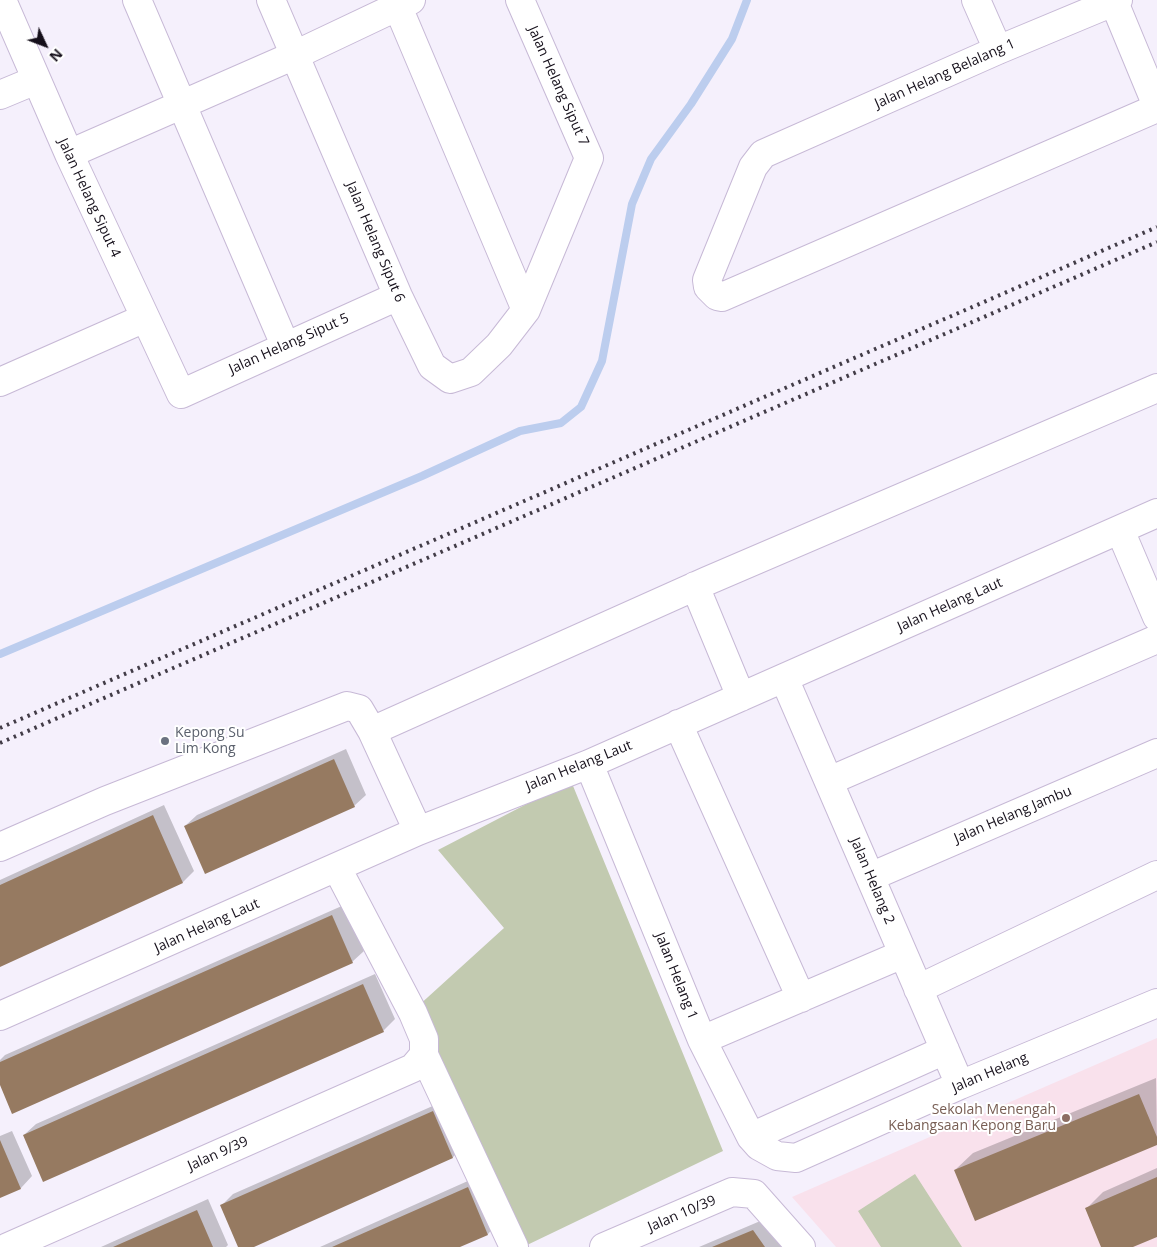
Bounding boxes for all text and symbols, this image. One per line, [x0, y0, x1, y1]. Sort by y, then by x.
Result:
north arrow [20, 20, 70, 70]
street label: Jalan Helang Siput 7 [524, 23, 592, 149]
street label: Jalan Helang Belalang 1 [872, 35, 1018, 113]
text: N [46, 45, 67, 66]
street label: Jalan Helang Siput 4 [54, 136, 124, 260]
street label: Jalan Helang Siput 6 [342, 179, 408, 305]
street label: Jalan Helang Siput 5 [226, 310, 352, 378]
street label: Jalan Helang Laut [895, 574, 1005, 636]
place label: Kepong Su Lim Kong [175, 725, 245, 758]
marker: Kepong Su Lim Kong [159, 735, 171, 747]
street label: Jalan Helang Laut [523, 737, 635, 795]
street label: Jalan Helang Jambu [952, 783, 1074, 847]
street label: Jalan Helang 2 [846, 835, 898, 927]
street label: Jalan Helang Laut [152, 895, 262, 957]
street label: Jalan Helang 1 [651, 930, 701, 1022]
street label: Jalan Helang [950, 1049, 1030, 1097]
place label: Sekolah Menengah Kebangsaan Kepong Baru [888, 1102, 1056, 1134]
marker: Sekolah Menengah Kebangsaan Kepong Baru [1060, 1112, 1072, 1124]
street label: Jalan 9/39 [185, 1133, 251, 1175]
street label: Jalan 10/39 [645, 1192, 719, 1236]

